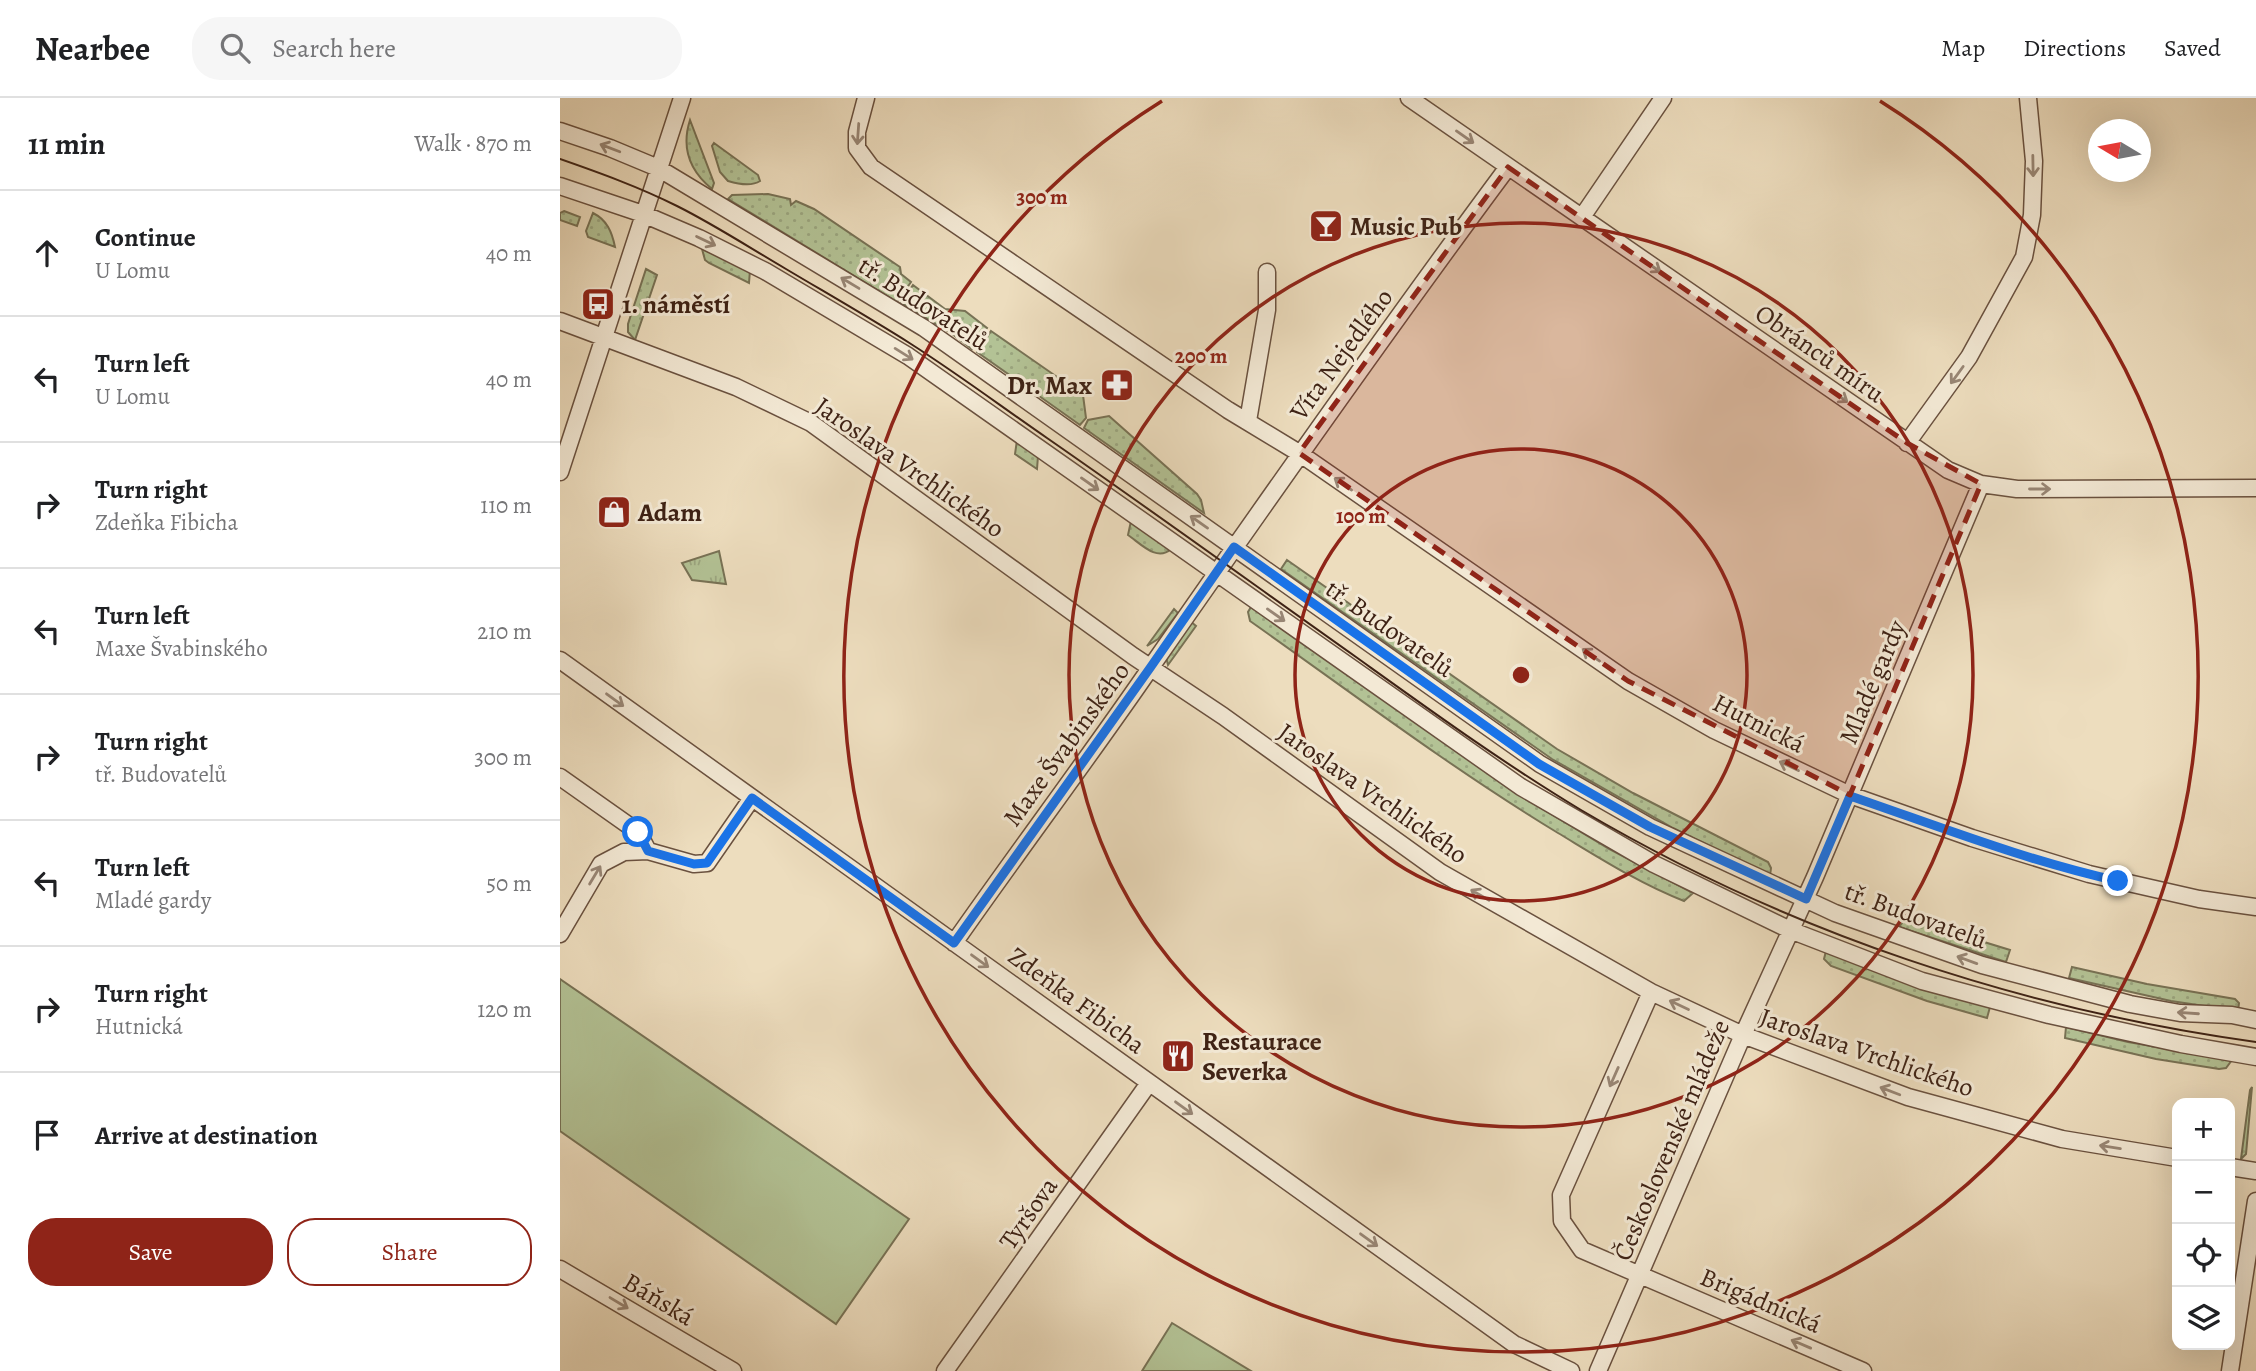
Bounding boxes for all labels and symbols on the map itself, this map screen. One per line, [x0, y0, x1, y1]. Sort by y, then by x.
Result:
north arrow [2088, 119, 2151, 182]
one-way arrow [851, 123, 864, 145]
one-way arrow [1455, 130, 1474, 144]
one-way arrow [599, 141, 621, 153]
one-way arrow [2026, 154, 2040, 177]
text: 300 m [1016, 183, 1068, 211]
bar icon: Music Pub [1307, 207, 1345, 245]
place label: Music Pub [1350, 209, 1462, 244]
one-way arrow [695, 235, 716, 248]
street label: tř. Budovatelů [852, 248, 997, 359]
one-way arrow [1642, 259, 1661, 273]
one-way arrow [840, 276, 860, 290]
street label: Víta Nejedlého [1281, 281, 1401, 428]
bus stop icon: 1. náměstí [579, 285, 617, 323]
place label: 1. náměstí [622, 287, 730, 322]
street label: Obránců míru [1748, 296, 1892, 411]
text: 200 m [1175, 342, 1228, 370]
one-way arrow [893, 347, 913, 361]
one-way arrow [1950, 365, 1965, 384]
pharmacy icon: Dr. Max [1098, 366, 1136, 404]
place label: Dr. Max [1007, 368, 1092, 403]
street label: Jaroslava Vrchlického [808, 389, 1012, 546]
one-way arrow [1829, 389, 1848, 403]
one-way arrow [1080, 477, 1099, 491]
one-way arrow [1334, 477, 1353, 491]
one-way arrow [2029, 482, 2052, 496]
shop icon: Adam [595, 493, 633, 531]
place label: Adam [637, 495, 702, 530]
text: 100 m [1336, 502, 1386, 530]
one-way arrow [1190, 515, 1209, 529]
street label: tř. Budovatelů [1319, 571, 1462, 686]
one-way arrow [1266, 608, 1285, 622]
street label: Mladé gardy [1831, 615, 1914, 749]
one-way arrow [1581, 648, 1601, 662]
street label: Maxe Švabinského [995, 655, 1138, 834]
centre of rings [1509, 663, 1533, 687]
street label: Hutnická [1707, 685, 1811, 762]
one-way arrow [606, 692, 625, 707]
street label: Jaroslava Vrchlického [1271, 715, 1475, 872]
one-way arrow [1779, 759, 1800, 772]
route start [622, 816, 653, 847]
one-way arrow [588, 865, 602, 885]
route end [2102, 865, 2133, 896]
street label: tř. Budovatelů [1840, 874, 1993, 958]
one-way arrow [1470, 888, 1491, 901]
street label: Zdeňka Fibicha [1001, 939, 1152, 1062]
one-way arrow [1957, 953, 1979, 965]
one-way arrow [970, 954, 989, 968]
one-way arrow [1669, 998, 1690, 1011]
street label: Jaroslava Vrchlického [1755, 999, 1979, 1106]
one-way arrow [2177, 1006, 2200, 1019]
street label: Československé mládeže [1605, 1014, 1738, 1266]
place label: Restaurace Severka [1202, 1024, 1322, 1089]
restaurant icon: Restaurace Severka [1159, 1037, 1197, 1075]
one-way arrow [1607, 1066, 1620, 1088]
one-way arrow [1879, 1083, 1901, 1096]
one-way arrow [1174, 1101, 1193, 1115]
one-way arrow [2099, 1140, 2122, 1153]
street label: Tyršova [991, 1170, 1066, 1256]
one-way arrow [1359, 1233, 1378, 1247]
street label: Brigádnická [1695, 1259, 1827, 1342]
street label: Báňská [617, 1265, 701, 1334]
one-way arrow [608, 1297, 628, 1311]
one-way arrow [1791, 1337, 1812, 1350]

